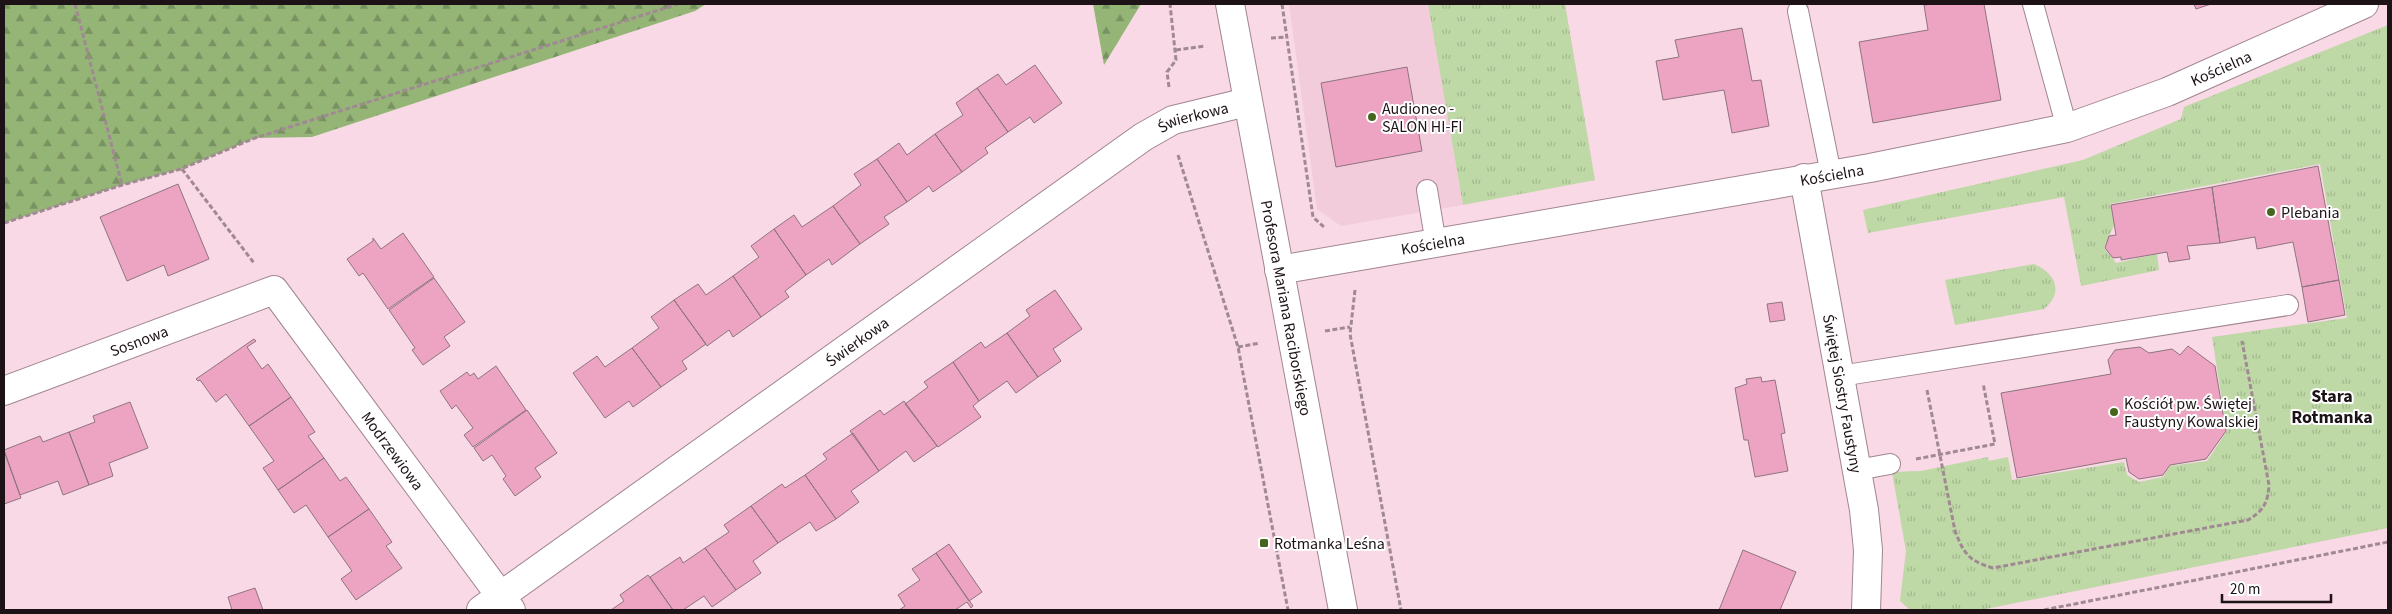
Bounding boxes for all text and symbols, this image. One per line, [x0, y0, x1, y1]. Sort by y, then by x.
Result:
street label: Kościelna [2187, 46, 2255, 92]
street label: Świerkowa [1154, 97, 1231, 139]
place label: Audioneo - SALON HI-FI [1382, 98, 1463, 138]
marker: Audioneo - SALON HI-FI [1366, 111, 1378, 123]
street label: Kościelna [1798, 159, 1866, 192]
street label: Profesora Mariana Raciborskiego [1255, 198, 1317, 418]
place label: Plebania [2281, 202, 2340, 224]
marker: Plebania [2265, 206, 2277, 218]
street label: Kościelna [1399, 228, 1467, 261]
street label: Świerkowa [821, 312, 894, 372]
street label: Świętej Siostry Faustyny [1817, 312, 1867, 476]
street label: Sosnowa [107, 321, 172, 362]
district label: Stara Rotmanka [2291, 384, 2373, 430]
place label: Kościół pw. Świętej Faustyny Kowalskiej [2124, 393, 2259, 433]
marker: Kościół pw. Świętej Faustyny Kowalskiej [2108, 406, 2120, 418]
street label: Modrzewiowa [356, 407, 429, 495]
place label: Rotmanka Leśna [1274, 533, 1385, 555]
marker: Rotmanka Leśna [1258, 537, 1270, 549]
scale bar [2222, 572, 2331, 604]
text: 20 m [2230, 579, 2260, 600]

